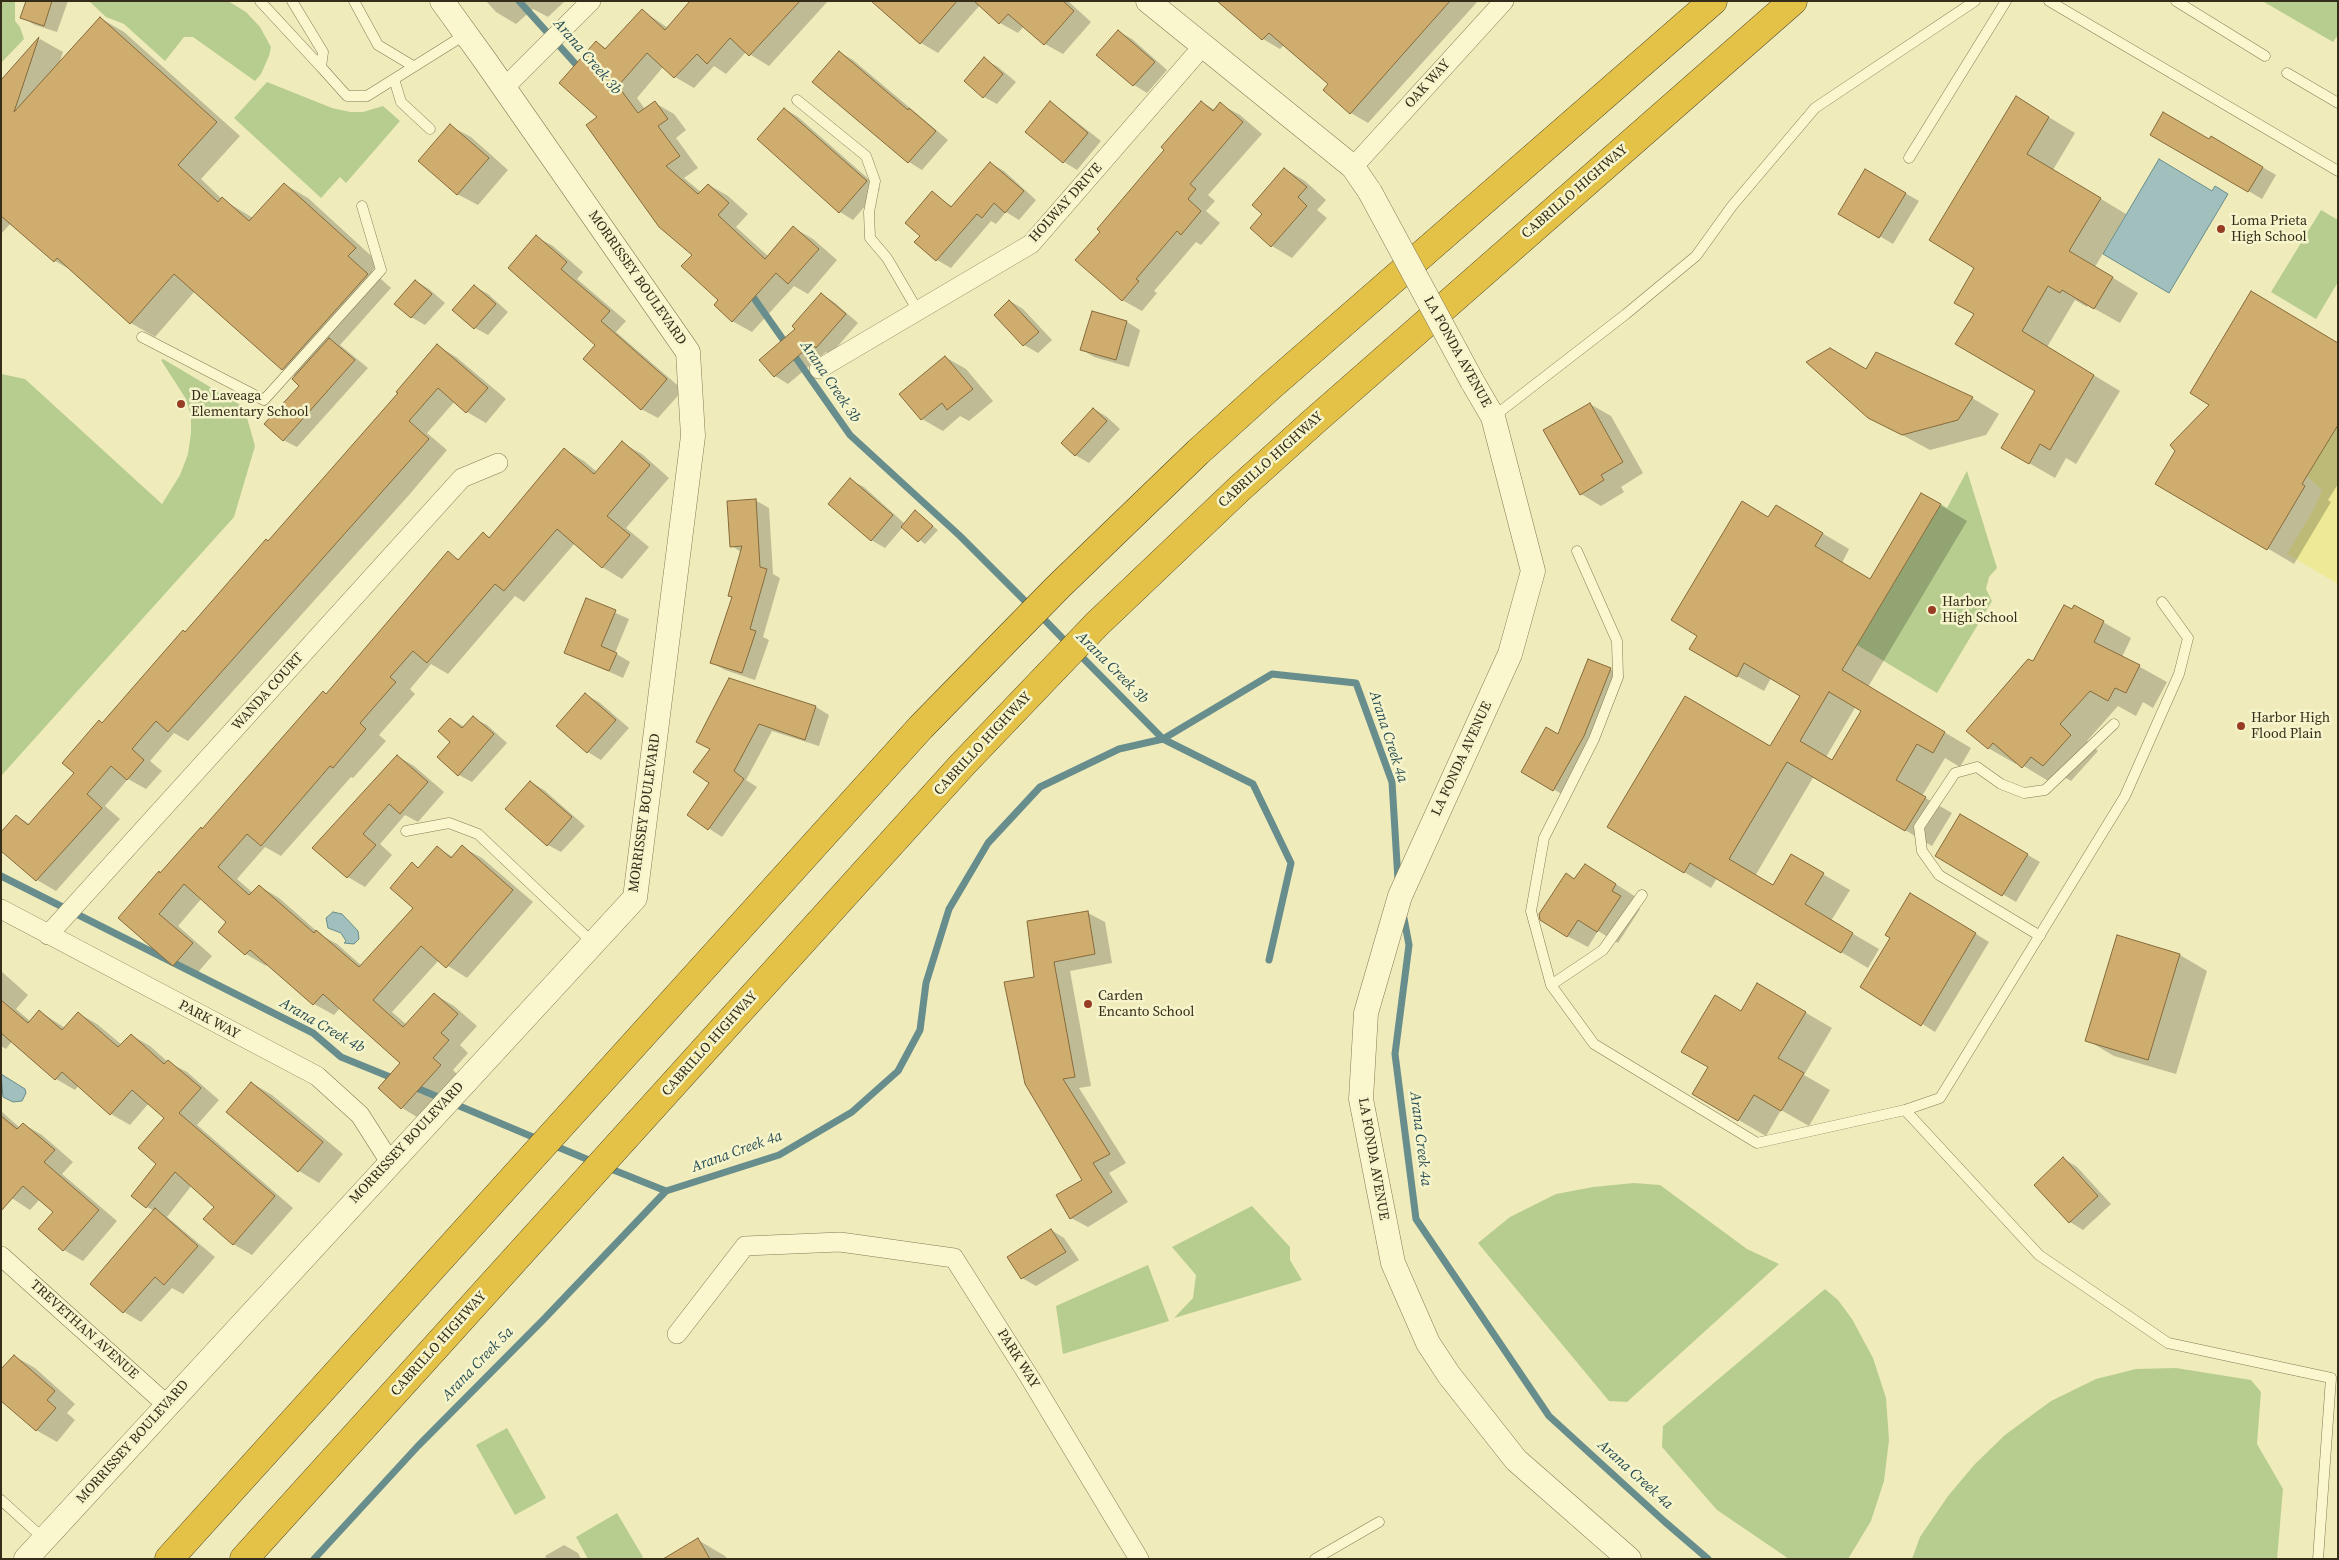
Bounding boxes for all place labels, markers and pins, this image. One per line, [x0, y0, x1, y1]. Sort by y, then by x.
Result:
place label: Loma Prieta High School [2231, 213, 2307, 246]
marker: Loma Prieta High School [2215, 223, 2227, 235]
place label: De Laveaga Elementary School [191, 388, 309, 421]
marker: De Laveaga Elementary School [175, 398, 187, 410]
place label: Harbor High School [1942, 594, 2018, 626]
marker: Harbor High School [1926, 604, 1938, 616]
place label: Harbor High Flood Plain [2251, 710, 2330, 742]
marker: Harbor High Flood Plain [2235, 720, 2247, 732]
place label: Carden Encanto School [1098, 988, 1194, 1020]
marker: Carden Encanto School [1082, 998, 1094, 1010]

